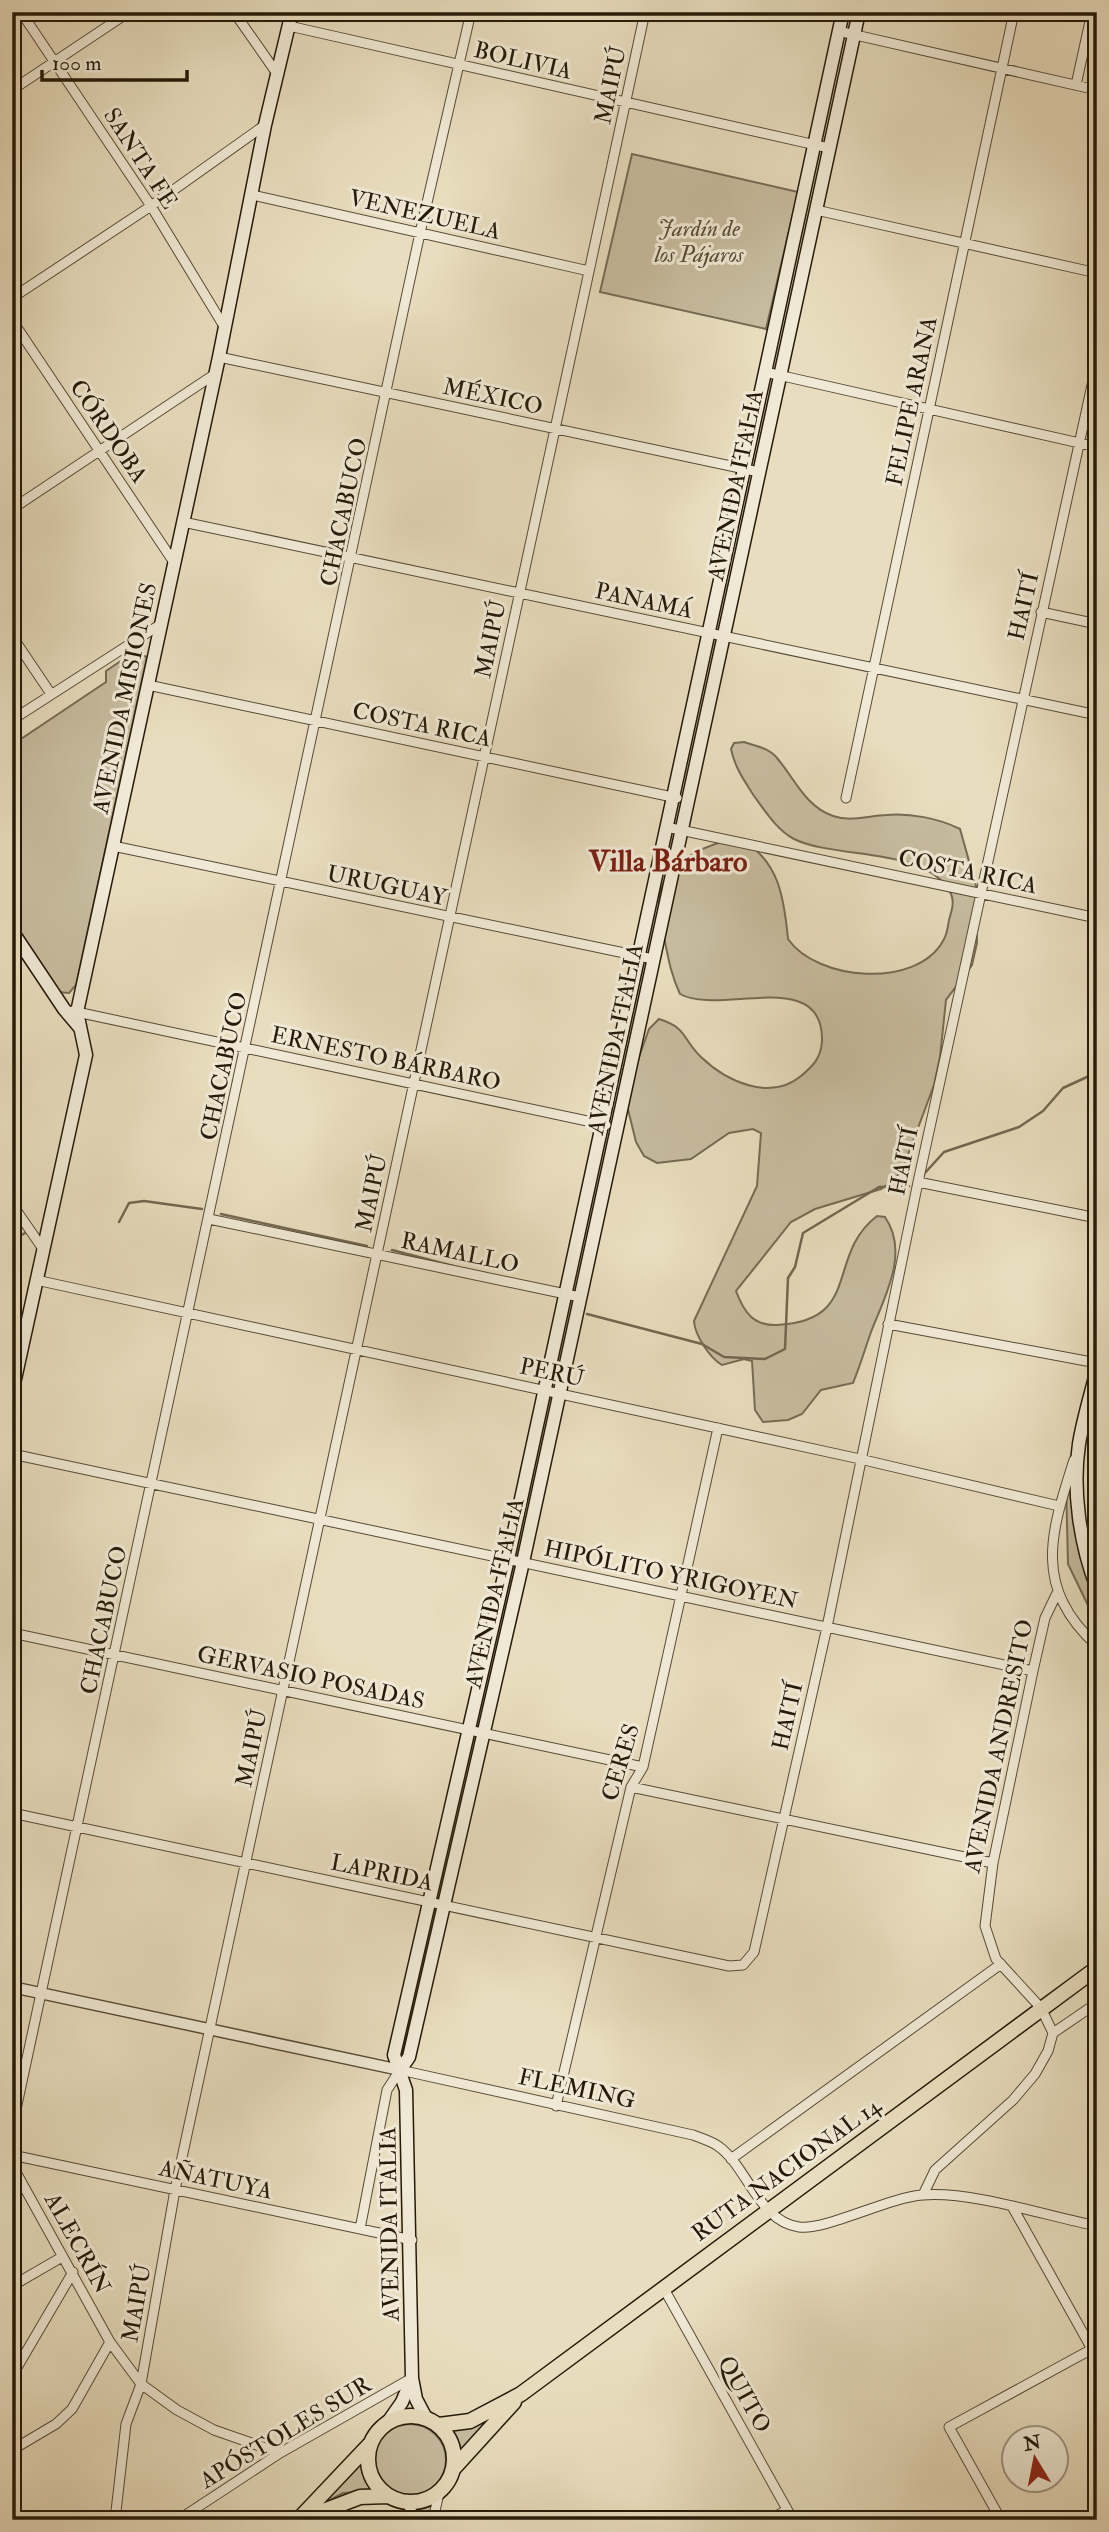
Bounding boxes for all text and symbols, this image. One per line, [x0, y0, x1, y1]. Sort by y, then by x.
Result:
street label: BOLIVIA [471, 35, 575, 86]
scale bar [42, 38, 187, 82]
street label: MAIPÚ [588, 44, 633, 127]
text: 100 m [52, 50, 102, 77]
street label: SANTA FE [97, 102, 184, 214]
street label: VENEZUELA [346, 183, 504, 246]
park label: Jardín de los Pájaros [654, 214, 744, 269]
street label: FELIPE ARANA [879, 313, 944, 488]
street label: MÉXICO [440, 372, 545, 421]
street label: CÓRDOBA [63, 374, 154, 489]
street label: AVENIDA ITALIA [701, 387, 770, 584]
street label: CHACABUCO [314, 435, 373, 589]
street label: HAITÍ [1002, 568, 1046, 643]
street label: PANAMÁ [592, 576, 696, 625]
street label: AVENIDA MISIONES [86, 580, 163, 817]
street label: MAIPÚ [468, 598, 513, 681]
street label: COSTA RICA [350, 696, 494, 753]
district label: Villa Bárbaro [588, 843, 747, 880]
street label: COSTA RICA [896, 843, 1040, 900]
street label: URUGUAY [324, 859, 451, 913]
street label: AVENIDA ITALIA [581, 941, 650, 1138]
street label: CHACABUCO [194, 989, 253, 1143]
street label: ERNESTO BÁRBARO [268, 1020, 503, 1097]
street label: HAITÍ [882, 1123, 925, 1198]
street label: MAIPÚ [349, 1152, 394, 1235]
street label: RAMALLO [398, 1226, 522, 1279]
street label: PERÚ [517, 1352, 587, 1393]
street label: AVENIDA ITALIA [458, 1495, 531, 1692]
street label: HIPÓLITO YRIGOYEN [541, 1533, 801, 1616]
street label: CHACABUCO [74, 1543, 133, 1697]
street label: AVENIDA ANDRESITO [957, 1617, 1040, 1876]
street label: GERVASIO POSADAS [195, 1639, 427, 1716]
street label: HAITÍ [766, 1678, 810, 1753]
street label: MAIPÚ [229, 1707, 274, 1790]
street label: CERES [595, 1720, 646, 1804]
street label: LAPRIDA [328, 1847, 436, 1898]
street label: FLEMING [516, 2062, 638, 2115]
street label: RUTA NACIONAL 14 [686, 2090, 888, 2248]
street label: AVENIDA ITALIA [373, 2126, 406, 2323]
street label: AÑATUYA [156, 2153, 276, 2206]
street label: ALECRÍN [37, 2187, 117, 2299]
street label: MAIPÚ [115, 2262, 158, 2344]
street label: QUITO [712, 2351, 778, 2438]
street label: APÓSTOLES SUR [194, 2370, 377, 2495]
north arrow [1000, 2424, 1070, 2494]
text: N [1021, 2430, 1044, 2457]

